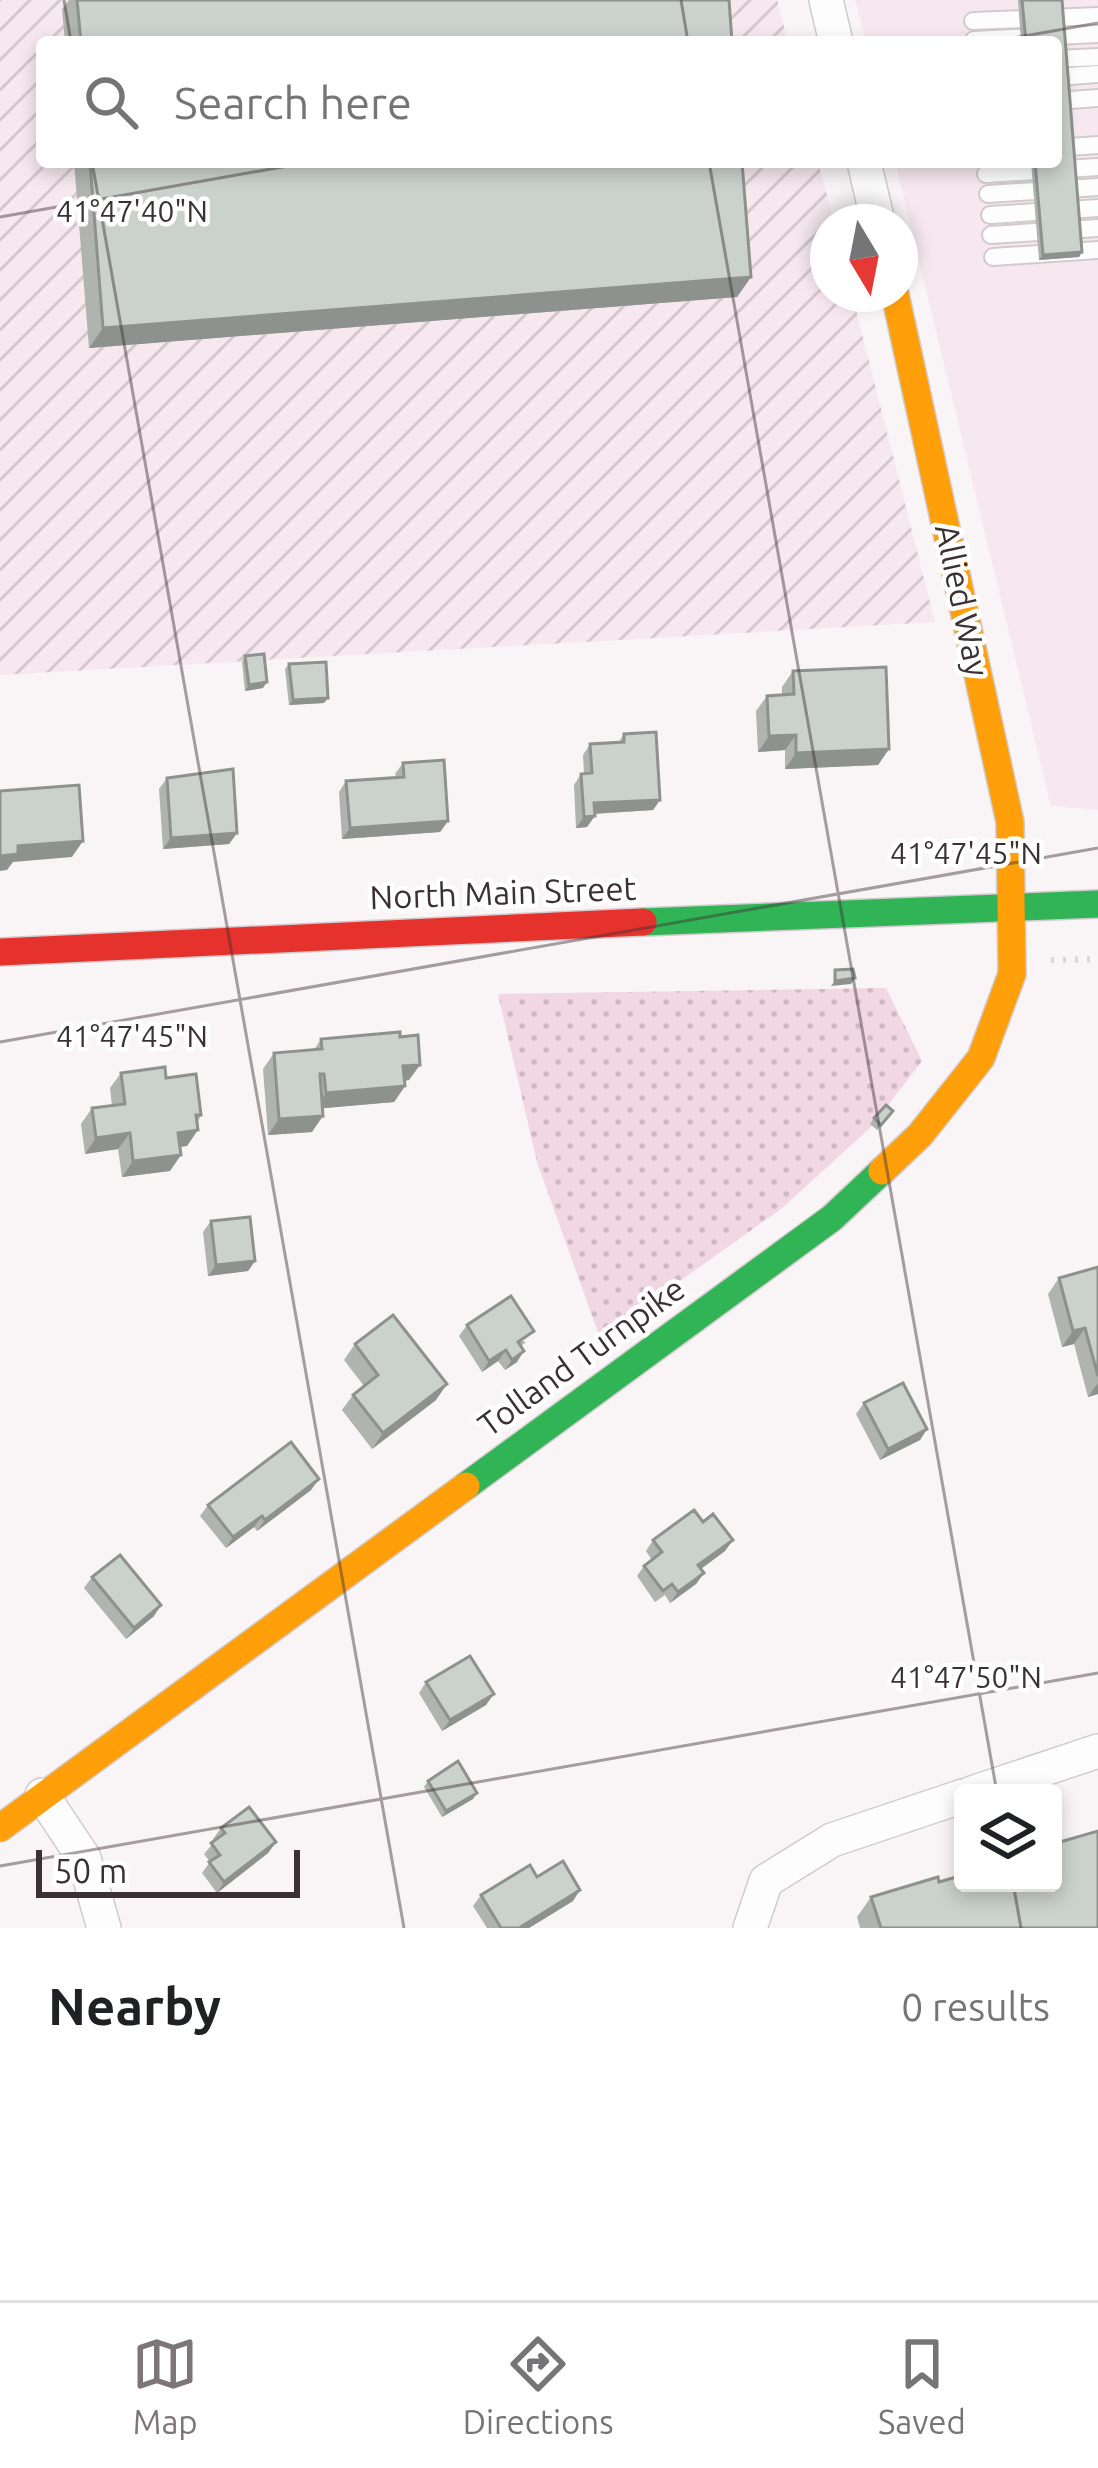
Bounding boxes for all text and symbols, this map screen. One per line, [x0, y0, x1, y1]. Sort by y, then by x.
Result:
search box [36, 36, 1062, 168]
icon: search [78, 69, 144, 135]
text: Search here [174, 77, 412, 128]
text: 41°47'40"N [56, 194, 208, 228]
north arrow [810, 204, 918, 312]
street label: Allied Way [929, 521, 997, 680]
text: 41°47'45"N [890, 836, 1042, 870]
street label: North Main Street [369, 869, 637, 915]
text: 41°47'45"N [56, 1019, 208, 1053]
street label: Tolland Turnpike [471, 1269, 691, 1443]
text: 41°47'50"N [890, 1660, 1042, 1694]
map controls [954, 1784, 1062, 1892]
button: layers [954, 1784, 1062, 1892]
scale bar [36, 1844, 300, 1897]
text: 50 m [54, 1852, 127, 1889]
text: Nearby [48, 1977, 221, 2035]
text: 0 results [901, 1985, 1050, 2028]
tab: Map [132, 2331, 198, 2440]
tab: Directions [463, 2331, 613, 2440]
tab: Saved [878, 2331, 966, 2440]

